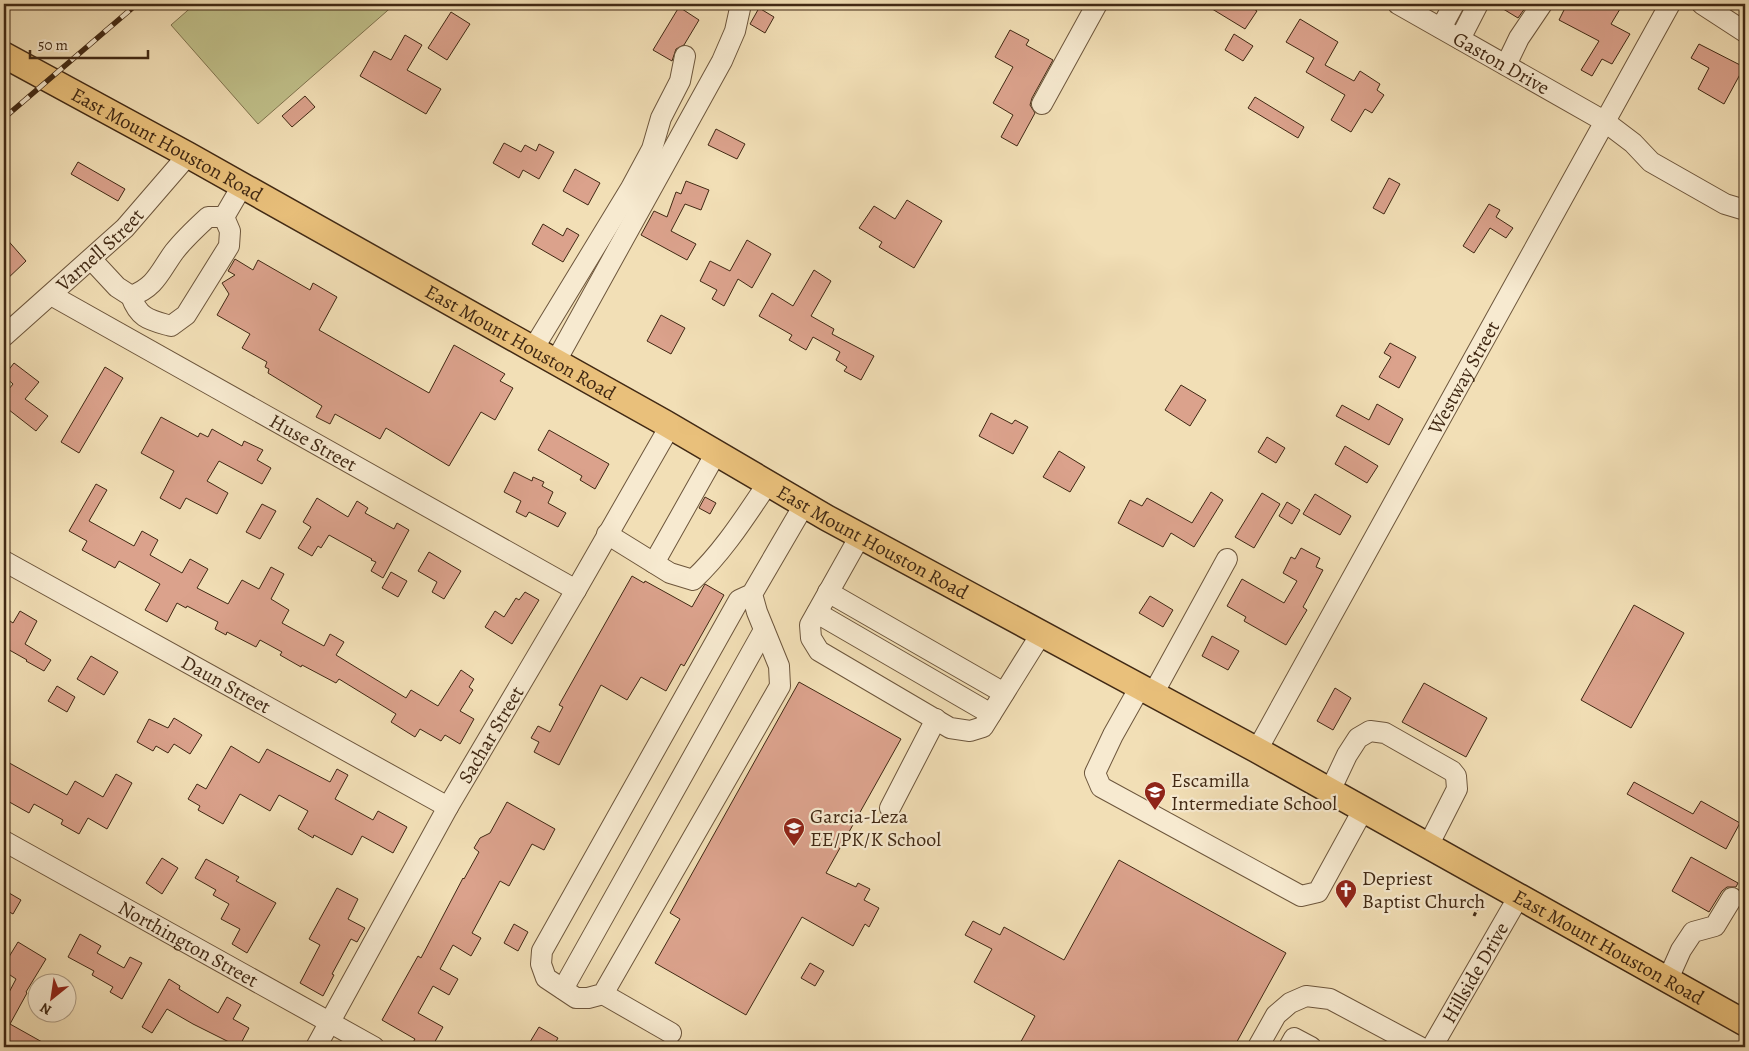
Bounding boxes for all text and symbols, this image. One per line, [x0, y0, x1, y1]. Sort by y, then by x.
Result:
street label: Gaston Drive [1448, 25, 1555, 101]
scale bar [30, 28, 148, 60]
text: 50 m [38, 35, 68, 55]
street label: East Mount Houston Road [67, 81, 268, 208]
street label: Varnell Street [49, 202, 150, 298]
street label: East Mount Houston Road [420, 278, 621, 407]
street label: Westway Street [1421, 315, 1506, 440]
street label: Huse Street [265, 407, 362, 478]
street label: East Mount Houston Road [772, 478, 974, 606]
street label: Daun Street [177, 648, 276, 720]
street label: Sachar Street [451, 680, 530, 788]
place label: Escamilla Intermediate School [1171, 767, 1337, 817]
school or university icon: Escamilla Intermediate School [1143, 780, 1167, 811]
place label: Garcia-Leza EE/PK/K School [810, 803, 941, 853]
school or university icon: Garcia-Leza EE/PK/K School [782, 816, 806, 847]
place label: Depriest Baptist Church [1362, 865, 1486, 915]
church icon: Depriest Baptist Church [1334, 878, 1358, 909]
street label: East Mount Houston Road [1508, 883, 1709, 1011]
street label: Northington Street [114, 894, 264, 994]
street label: Hillside Drive [1435, 917, 1515, 1028]
north arrow [28, 974, 78, 1024]
text: N [37, 998, 55, 1020]

